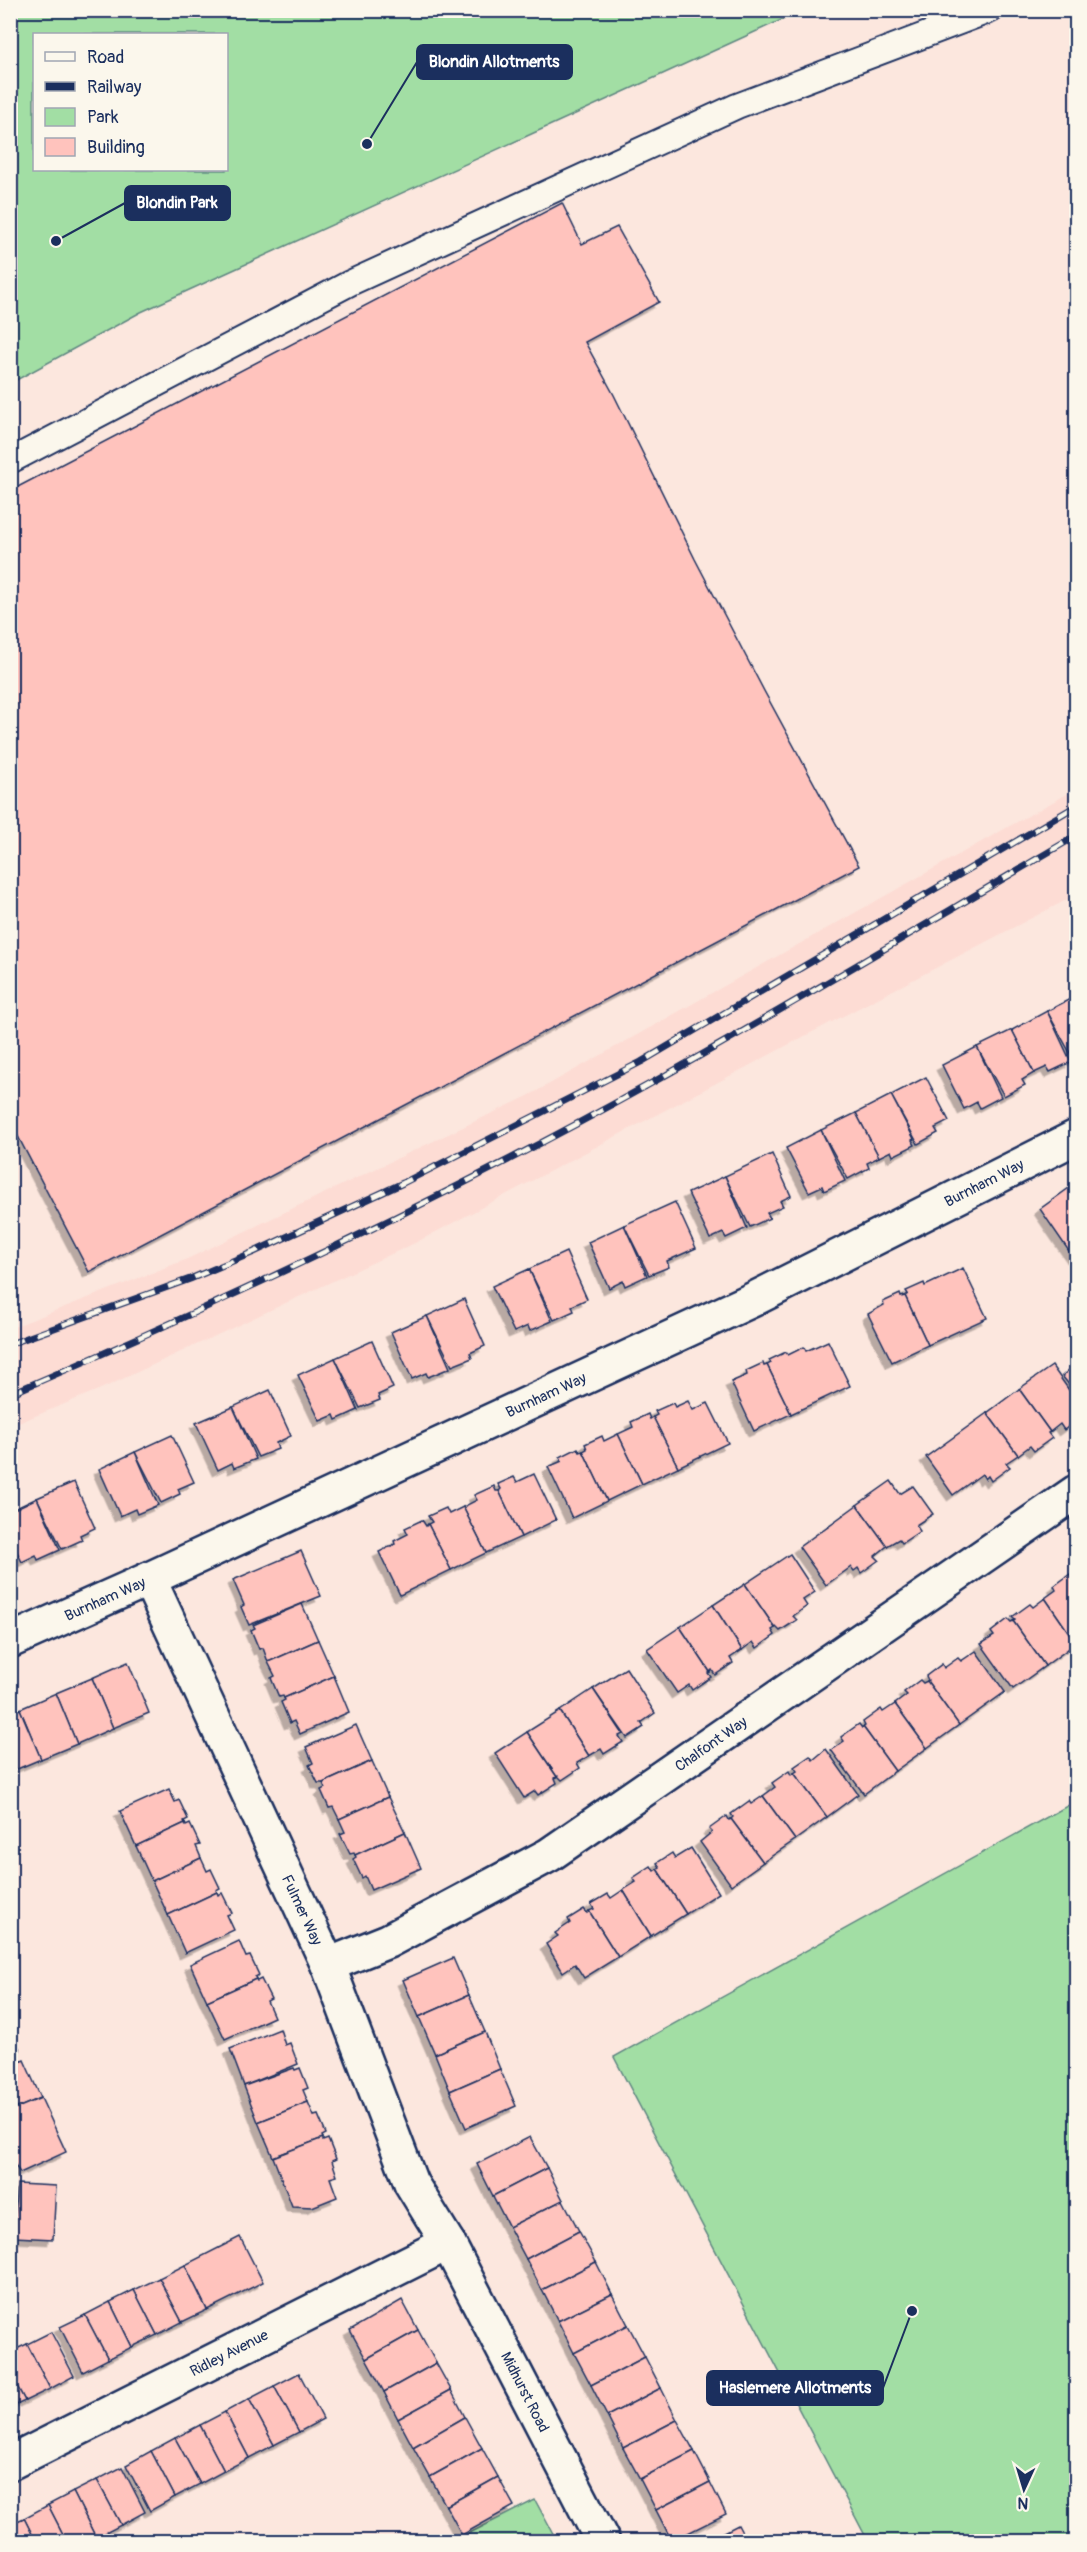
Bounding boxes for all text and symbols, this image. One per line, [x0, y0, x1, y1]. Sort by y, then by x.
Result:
legend [33, 33, 228, 171]
callout: Blondin Allotments [417, 45, 572, 79]
text: Road [87, 46, 124, 69]
text: Blondin Allotments [429, 52, 560, 72]
text: Railway [87, 76, 142, 99]
text: Park [87, 106, 119, 129]
text: Building [87, 136, 145, 159]
callout: Blondin Park [125, 186, 230, 220]
text: Blondin Park [136, 193, 218, 213]
street label: Burnham Way [941, 1155, 1028, 1212]
street label: Burnham Way [503, 1368, 590, 1422]
street label: Burnham Way [62, 1573, 149, 1626]
street label: Chalfont Way [672, 1712, 752, 1776]
street label: Fulmer Way [277, 1872, 326, 1949]
street label: Ridley Avenue [187, 2325, 272, 2381]
street label: Midhurst Road [496, 2349, 553, 2436]
callout: Haslemere Allotments [707, 2371, 883, 2405]
text: Haslemere Allotments [719, 2378, 872, 2398]
north arrow [994, 2459, 1054, 2519]
text: N [1017, 2493, 1029, 2513]

